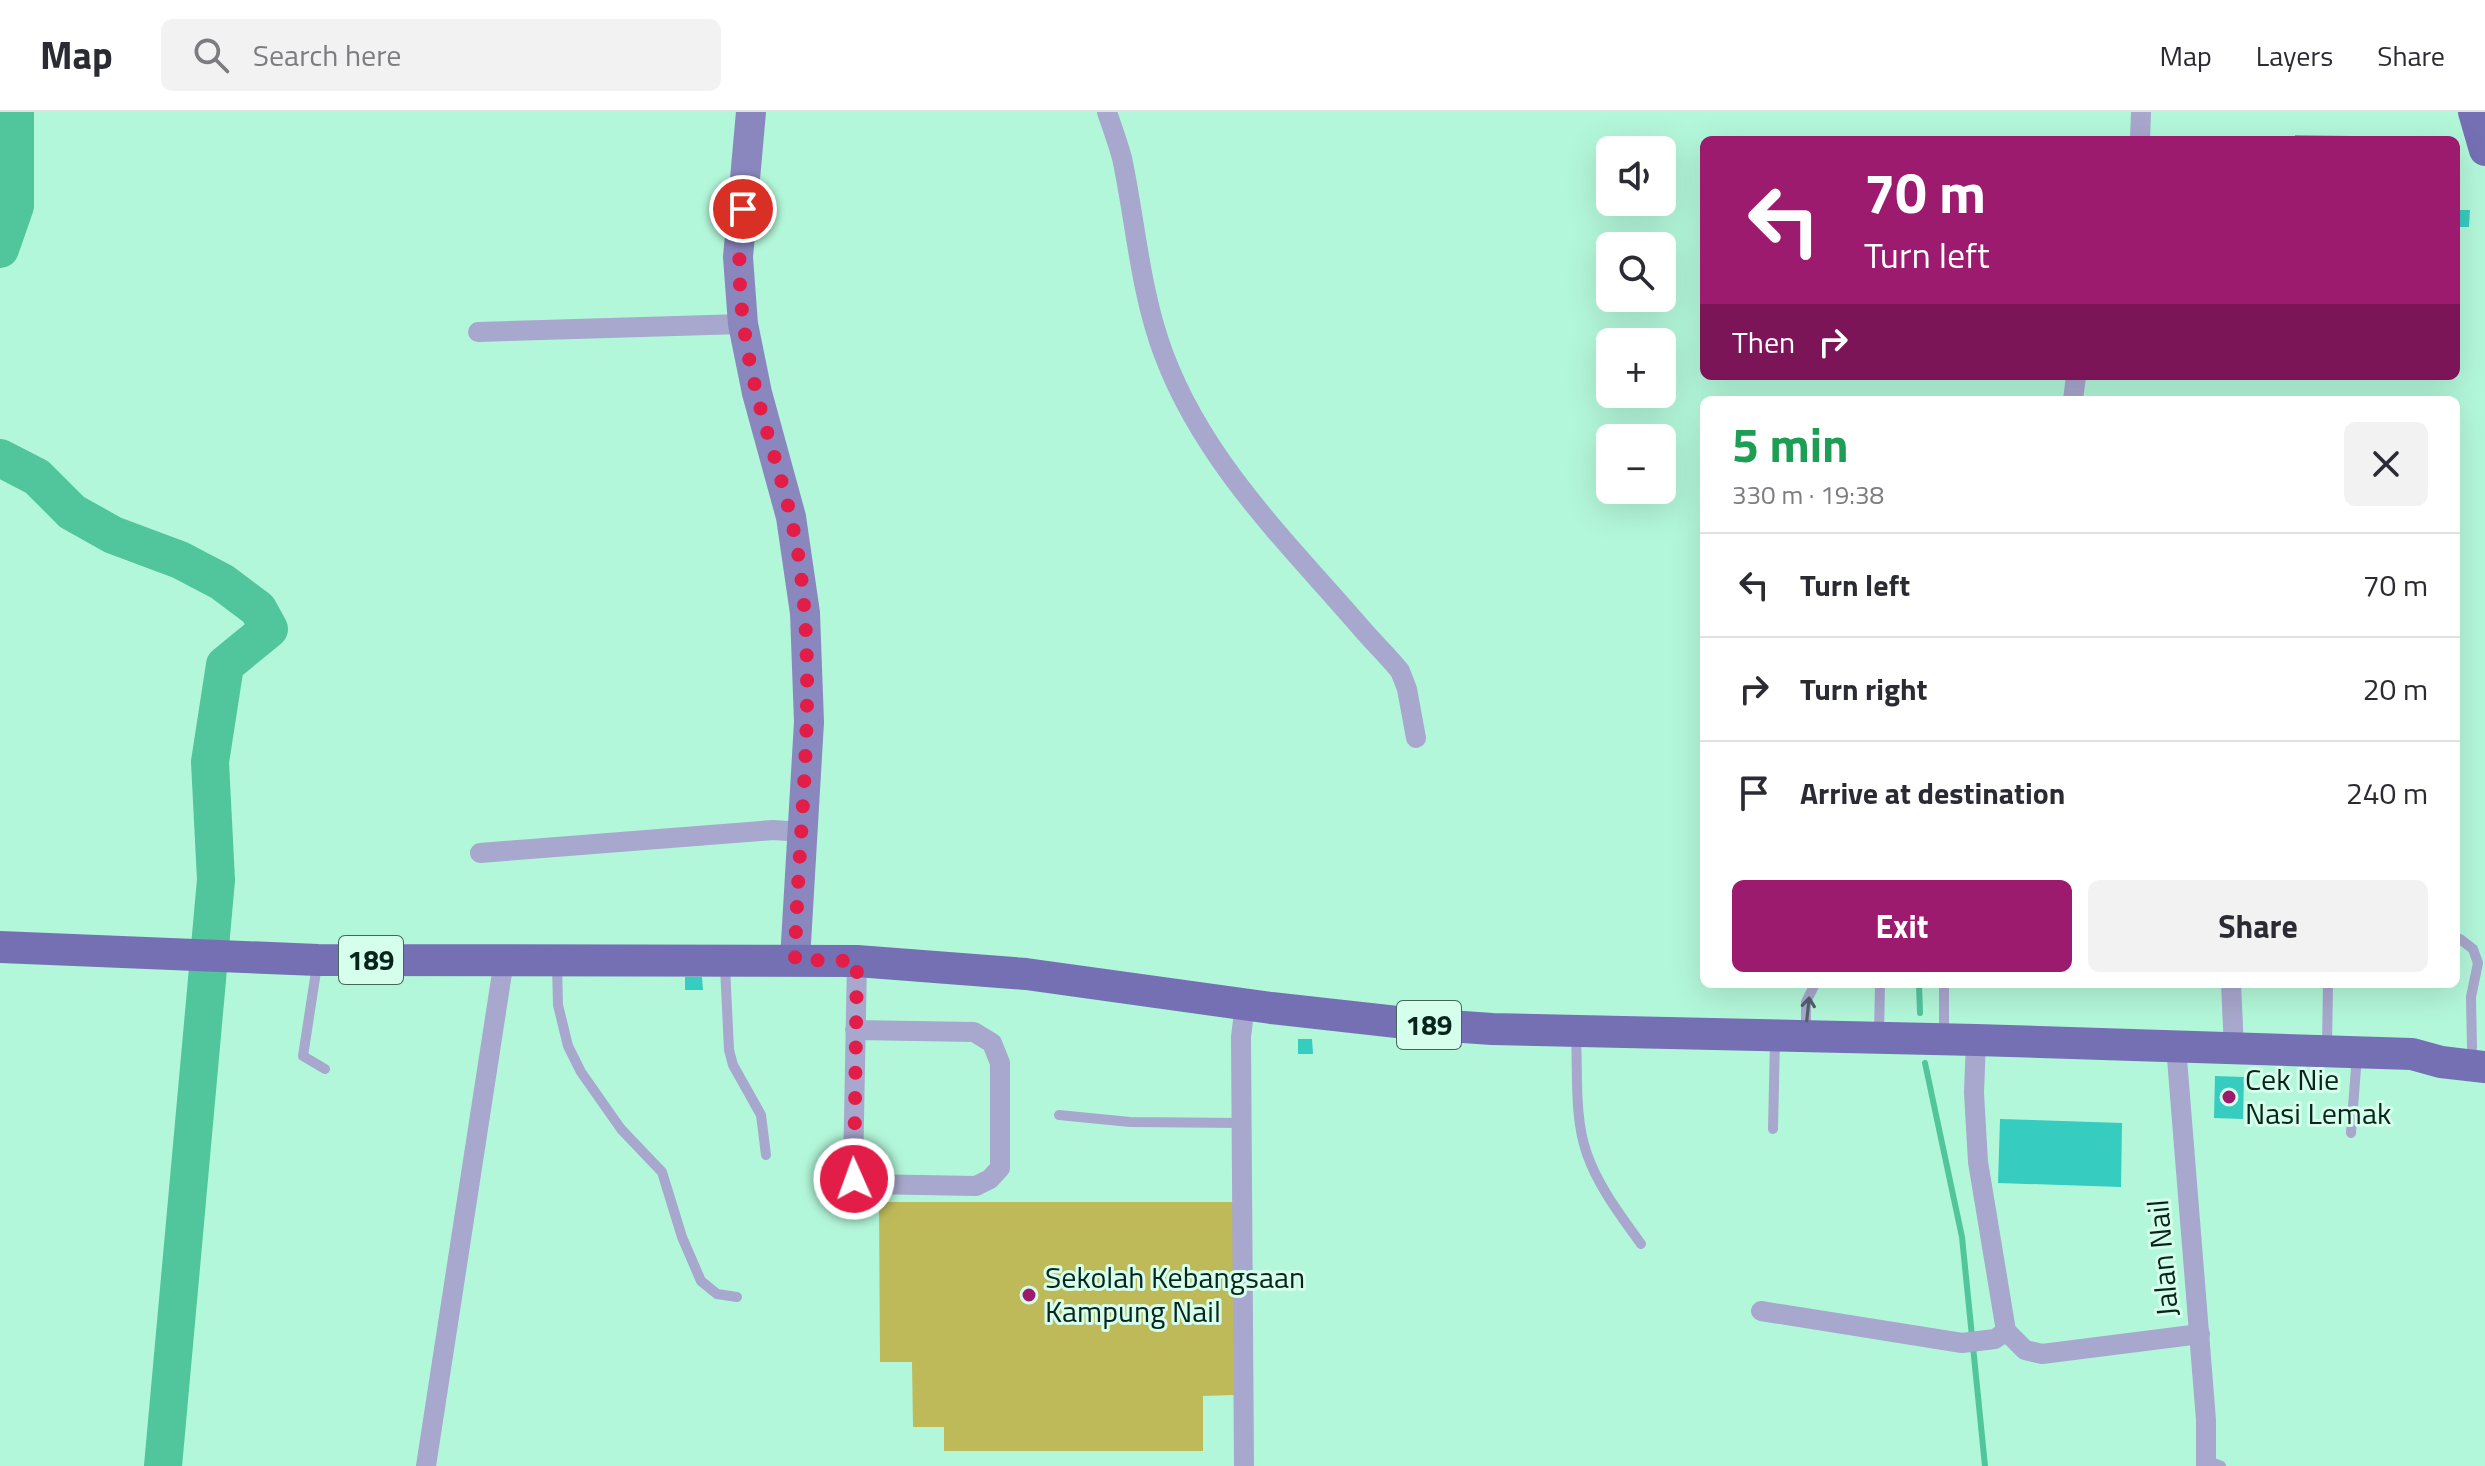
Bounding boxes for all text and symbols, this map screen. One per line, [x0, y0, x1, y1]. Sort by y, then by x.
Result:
search box [161, 19, 721, 91]
text: Map [40, 26, 113, 84]
text: Search here [253, 32, 402, 78]
icon: search [189, 33, 233, 77]
text: Map [2159, 34, 2212, 77]
text: Layers [2256, 34, 2333, 77]
text: Share [2377, 34, 2445, 77]
map controls [1596, 136, 1676, 504]
button: sound [1596, 136, 1676, 216]
text: 70 m [1864, 150, 1986, 235]
icon: left [1732, 168, 1836, 272]
pin [709, 175, 777, 243]
icon: arrive [721, 187, 765, 231]
text: Turn left [1864, 227, 1990, 282]
button: search [1596, 232, 1676, 312]
text: Then [1732, 319, 1795, 365]
icon: right [1811, 320, 1855, 364]
button: + [1596, 328, 1676, 408]
text: 5 min [1732, 408, 1849, 481]
button: close [2344, 422, 2428, 506]
button: − [1596, 424, 1676, 504]
text: 330 m · 19:38 [1732, 475, 1884, 514]
text: Turn left [1800, 562, 1910, 608]
text: 70 m [2363, 562, 2428, 608]
icon: left [1732, 563, 1776, 607]
text: Turn right [1800, 666, 1928, 712]
text: 20 m [2363, 666, 2428, 712]
icon: right [1732, 667, 1776, 711]
text: Arrive at destination [1800, 770, 2065, 816]
text: 240 m [2346, 770, 2428, 816]
icon: arrive [1732, 771, 1776, 815]
button: Exit [1732, 880, 2072, 972]
button: Share [2088, 880, 2428, 972]
road number: 189 [339, 936, 403, 984]
one-way arrow [1800, 996, 1815, 1023]
road number: 189 [1397, 1001, 1461, 1049]
place label: Cek Nie Nasi Lemak [2245, 1056, 2391, 1136]
marker: Cek Nie Nasi Lemak [2220, 1088, 2238, 1106]
position arrow [812, 1137, 896, 1221]
street label: Jalan Nail [2134, 1198, 2190, 1318]
place label: Sekolah Kebangsaan Kampung Nail [1045, 1254, 1305, 1334]
marker: Sekolah Kebangsaan Kampung Nail [1020, 1286, 1038, 1304]

